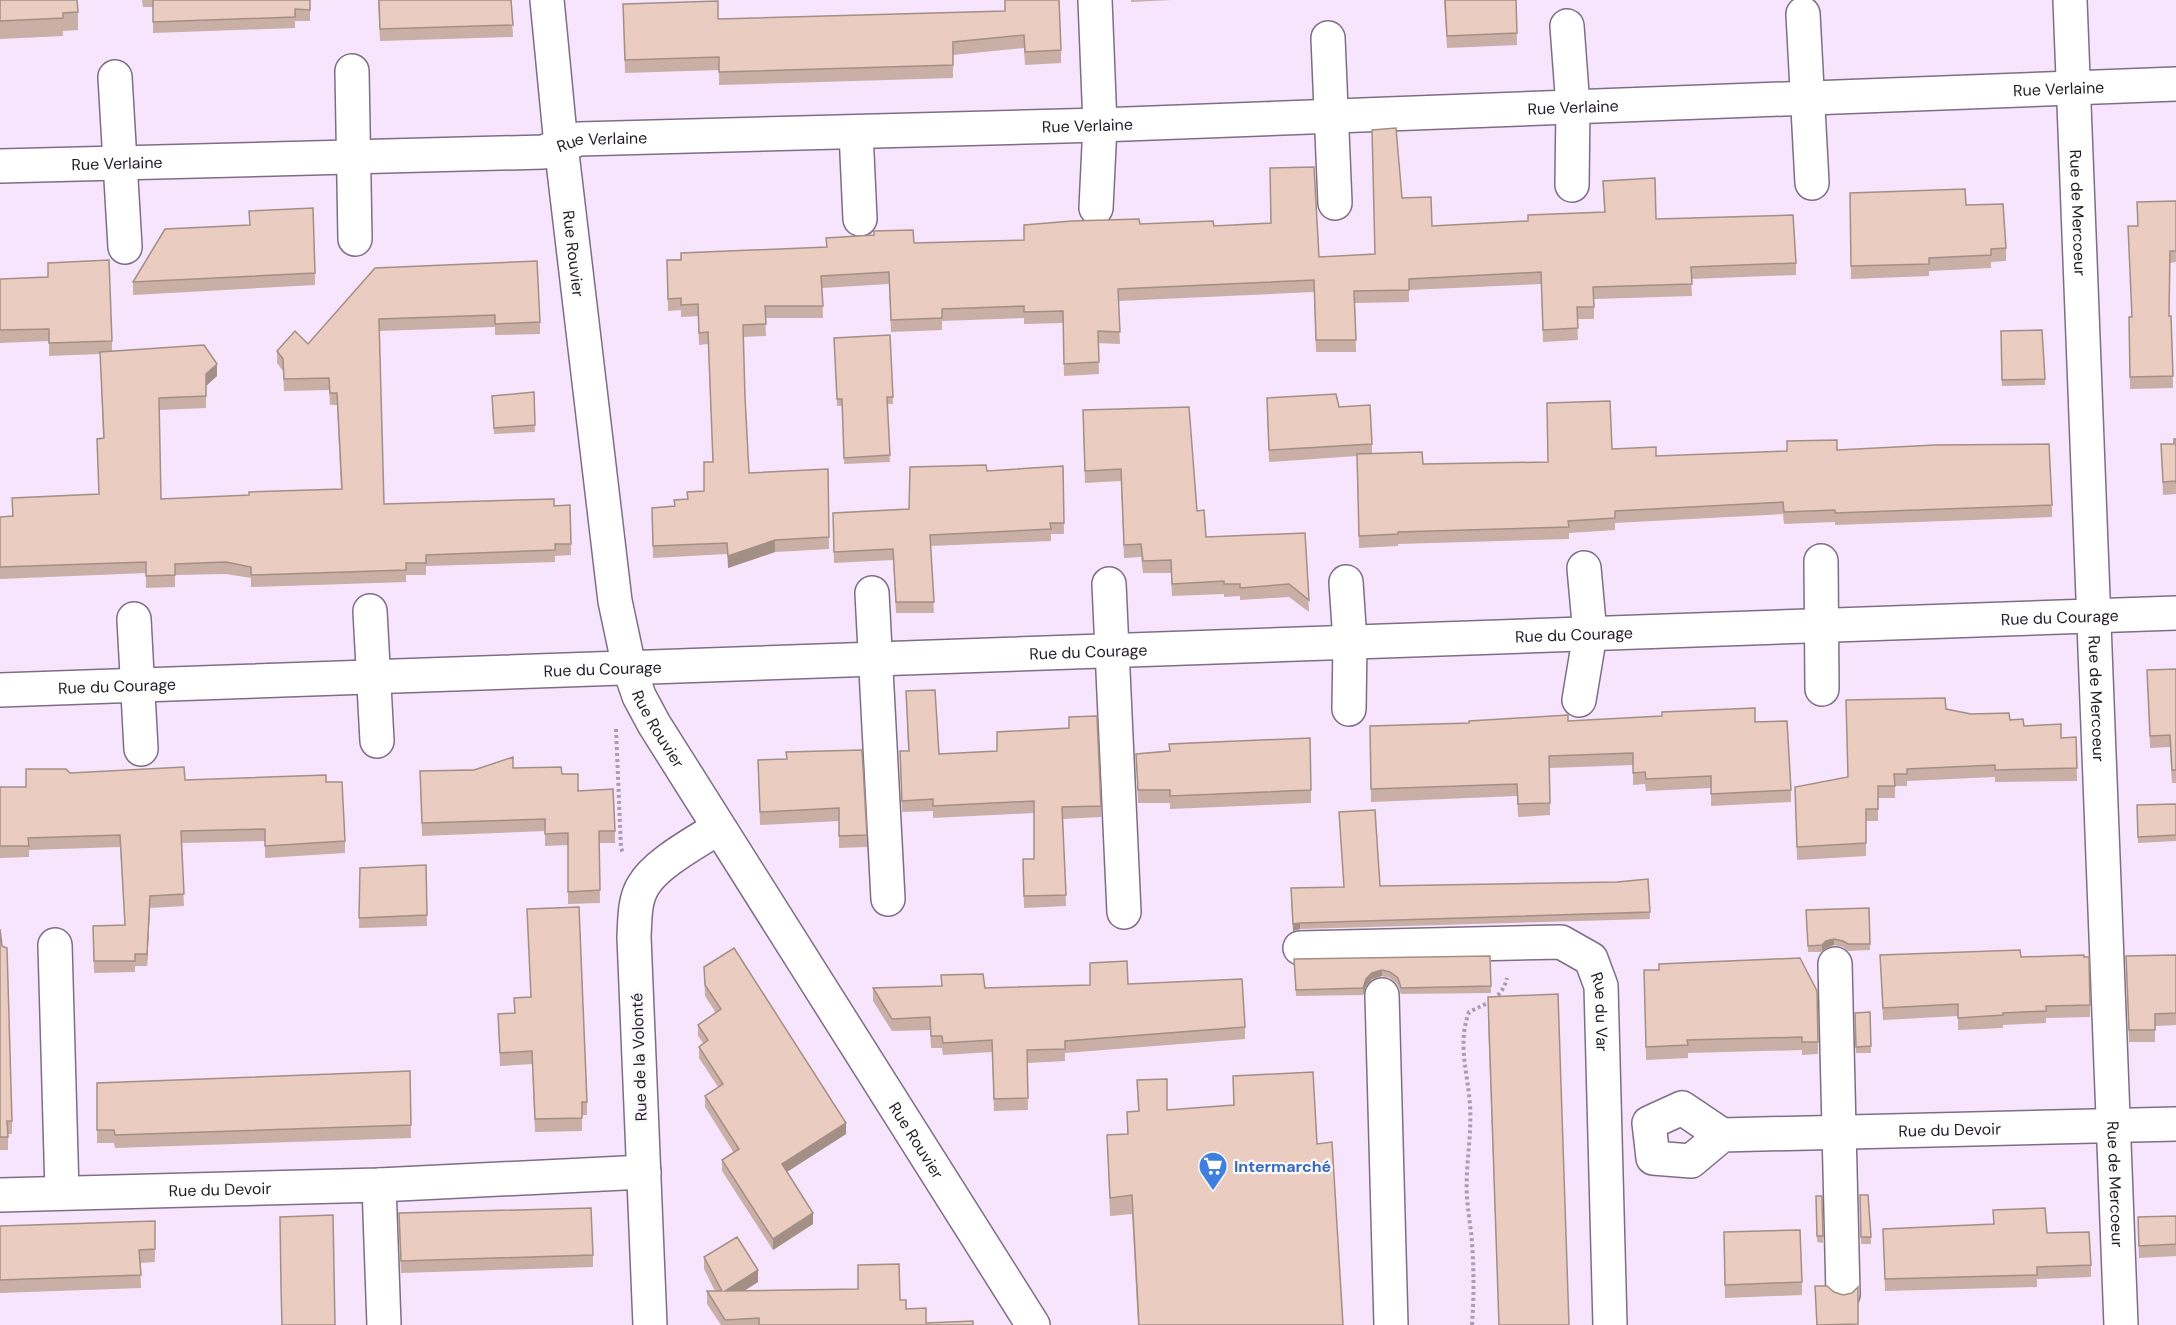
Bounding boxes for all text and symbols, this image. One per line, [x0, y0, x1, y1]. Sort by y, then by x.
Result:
street label: Rue Verlaine [2013, 76, 2105, 101]
street label: Rue Verlaine [1527, 95, 1619, 119]
street label: Rue Verlaine [1042, 113, 1133, 137]
street label: Rue Verlaine [554, 127, 647, 157]
street label: Rue de Mercoeur [2065, 149, 2091, 277]
street label: Rue Verlaine [71, 151, 163, 175]
street label: Rue Rouvier [558, 209, 589, 298]
street label: Rue du Courage [2000, 605, 2119, 630]
street label: Rue du Courage [1515, 622, 1633, 647]
street label: Rue de Mercoeur [2084, 635, 2110, 762]
street label: Rue du Courage [1029, 639, 1148, 664]
street label: Rue du Courage [543, 656, 662, 681]
street label: Rue du Courage [58, 673, 176, 698]
street label: Rue Rouvier [627, 687, 689, 772]
street label: Rue du Var [1586, 969, 1613, 1052]
street label: Rue de la Volonté [626, 992, 652, 1122]
street label: Rue Rouvier [884, 1098, 949, 1183]
street label: Rue du Devoir [1898, 1118, 2001, 1141]
street label: Rue de Mercoeur [2103, 1121, 2129, 1248]
supermarket icon: Intermarché [1197, 1150, 1229, 1192]
place label: Intermarché [1234, 1156, 1331, 1177]
street label: Rue du Devoir [168, 1177, 272, 1201]

